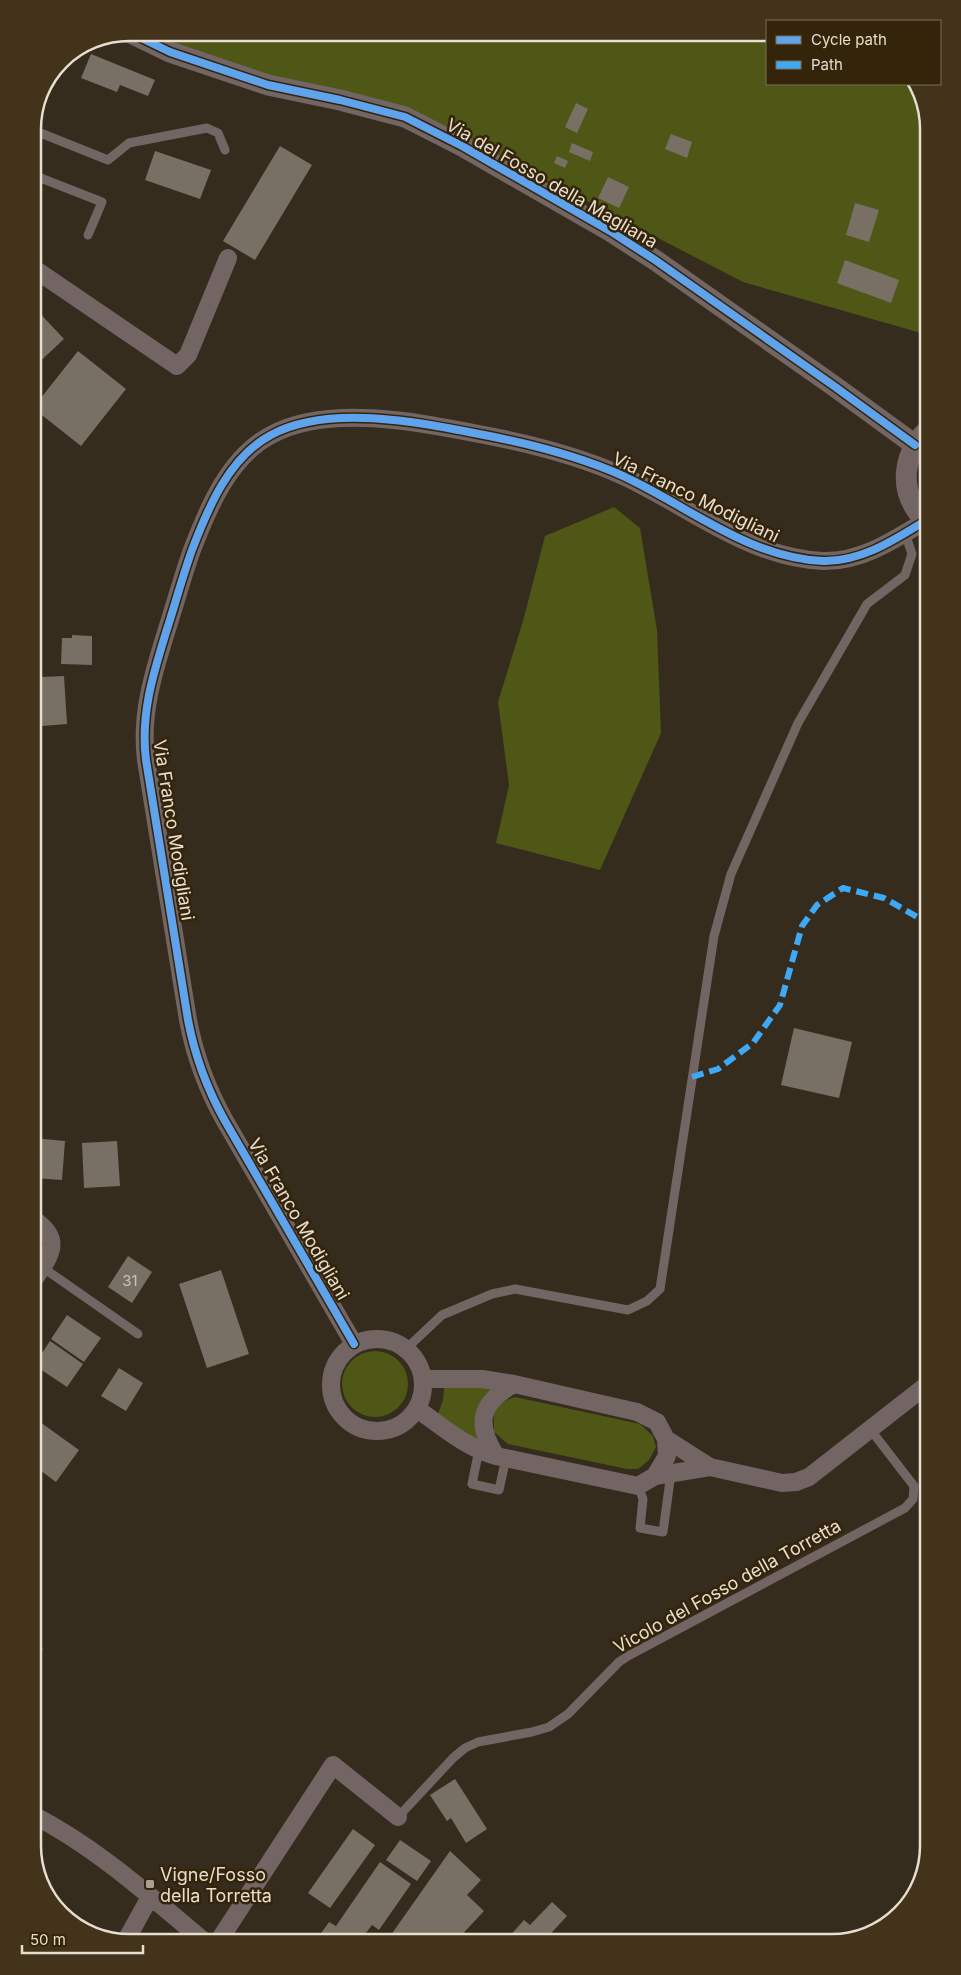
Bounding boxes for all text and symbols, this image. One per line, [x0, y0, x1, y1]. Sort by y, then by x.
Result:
legend [766, 20, 941, 85]
text: Cycle path [811, 30, 887, 49]
text: Path [811, 55, 843, 74]
street label: Via del Fosso della Magliana [442, 114, 662, 252]
street label: Via Franco Modigliani [609, 447, 783, 547]
street label: Via Franco Modigliani [149, 738, 199, 922]
street label: Via Franco Modigliani [244, 1135, 354, 1303]
house number: 31 [122, 1271, 138, 1290]
street label: Vicolo del Fosso della Torretta [610, 1515, 844, 1657]
place label: Vigne/Fosso della Torretta [160, 1864, 272, 1906]
marker: Vigne/Fosso della Torretta [144, 1878, 156, 1890]
scale bar [22, 1922, 144, 1954]
text: 50 m [30, 1930, 66, 1949]

